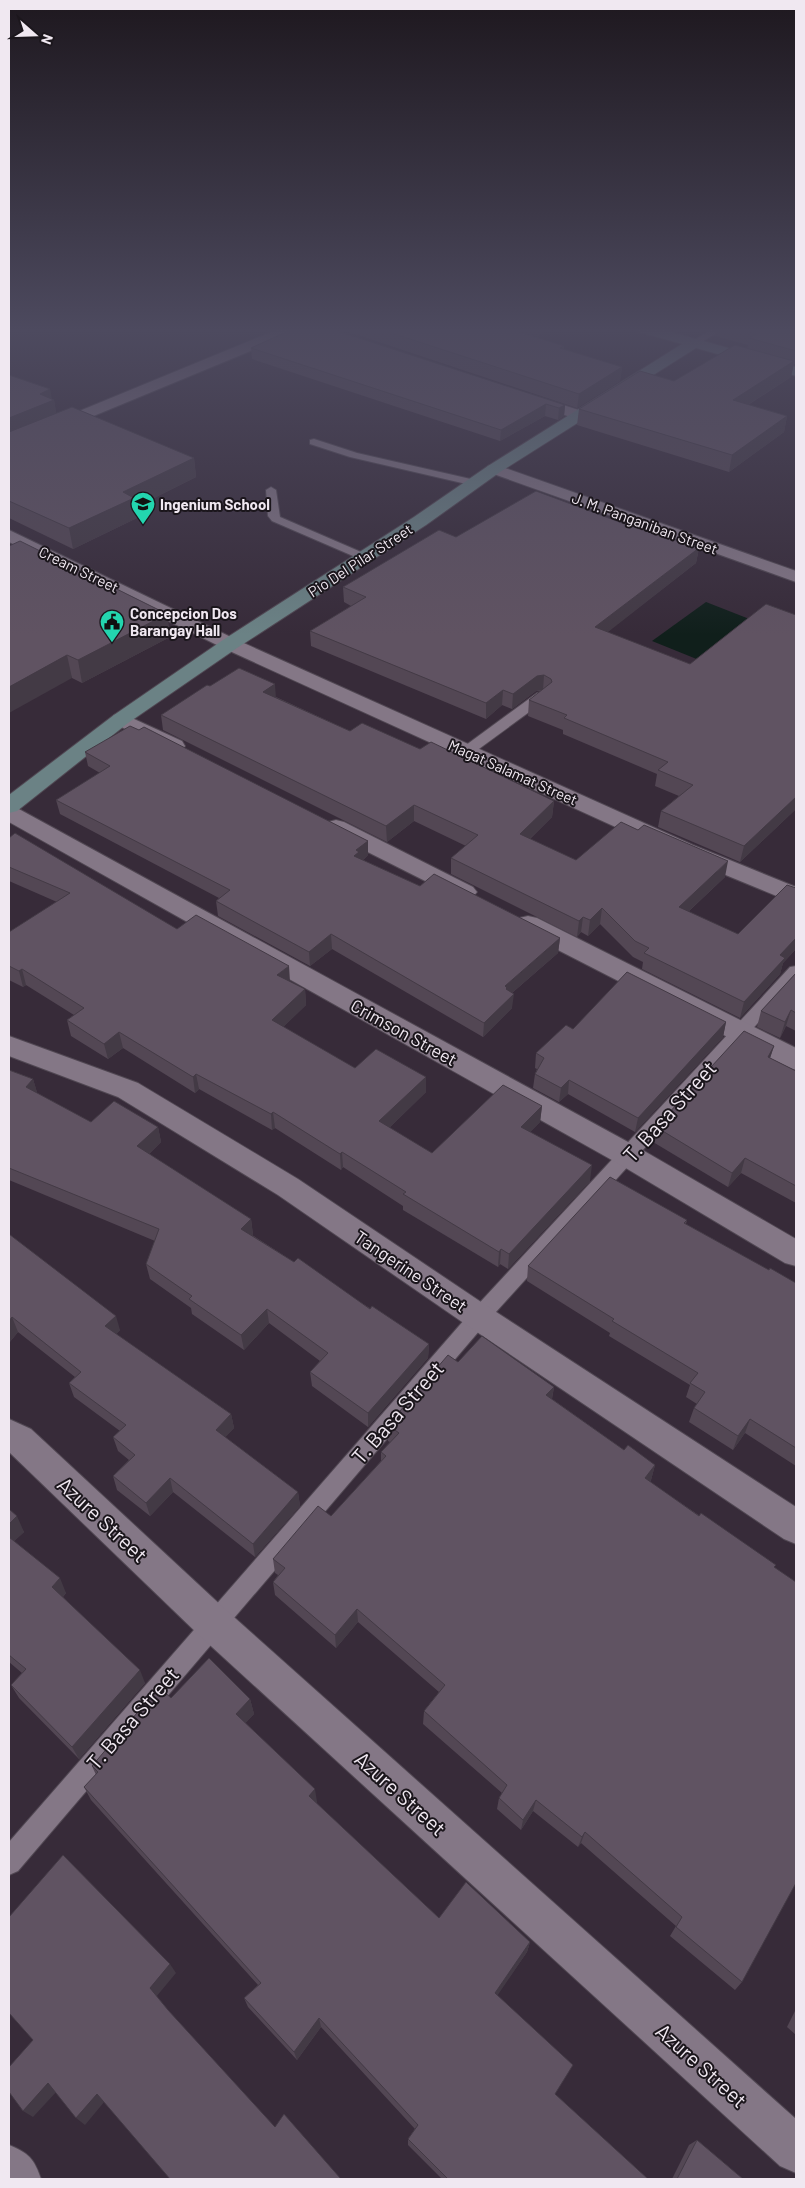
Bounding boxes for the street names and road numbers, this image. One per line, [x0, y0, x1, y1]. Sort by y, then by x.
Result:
street label: J. M. Panganiban Street [570, 488, 720, 558]
street label: Pio Del Pilar Street [304, 520, 416, 600]
street label: Cream Street [36, 542, 122, 596]
street label: Magat Salamat Street [446, 735, 580, 809]
street label: Crimson Street [347, 994, 461, 1070]
street label: T. Basa Street [617, 1055, 721, 1167]
street label: Tangerine Street [350, 1225, 472, 1317]
street label: T. Basa Street [346, 1356, 448, 1468]
street label: Azure Street [53, 1471, 153, 1567]
street label: T. Basa Street [81, 1662, 183, 1774]
street label: Azure Street [350, 1746, 452, 1840]
street label: Azure Street [651, 2018, 753, 2112]

